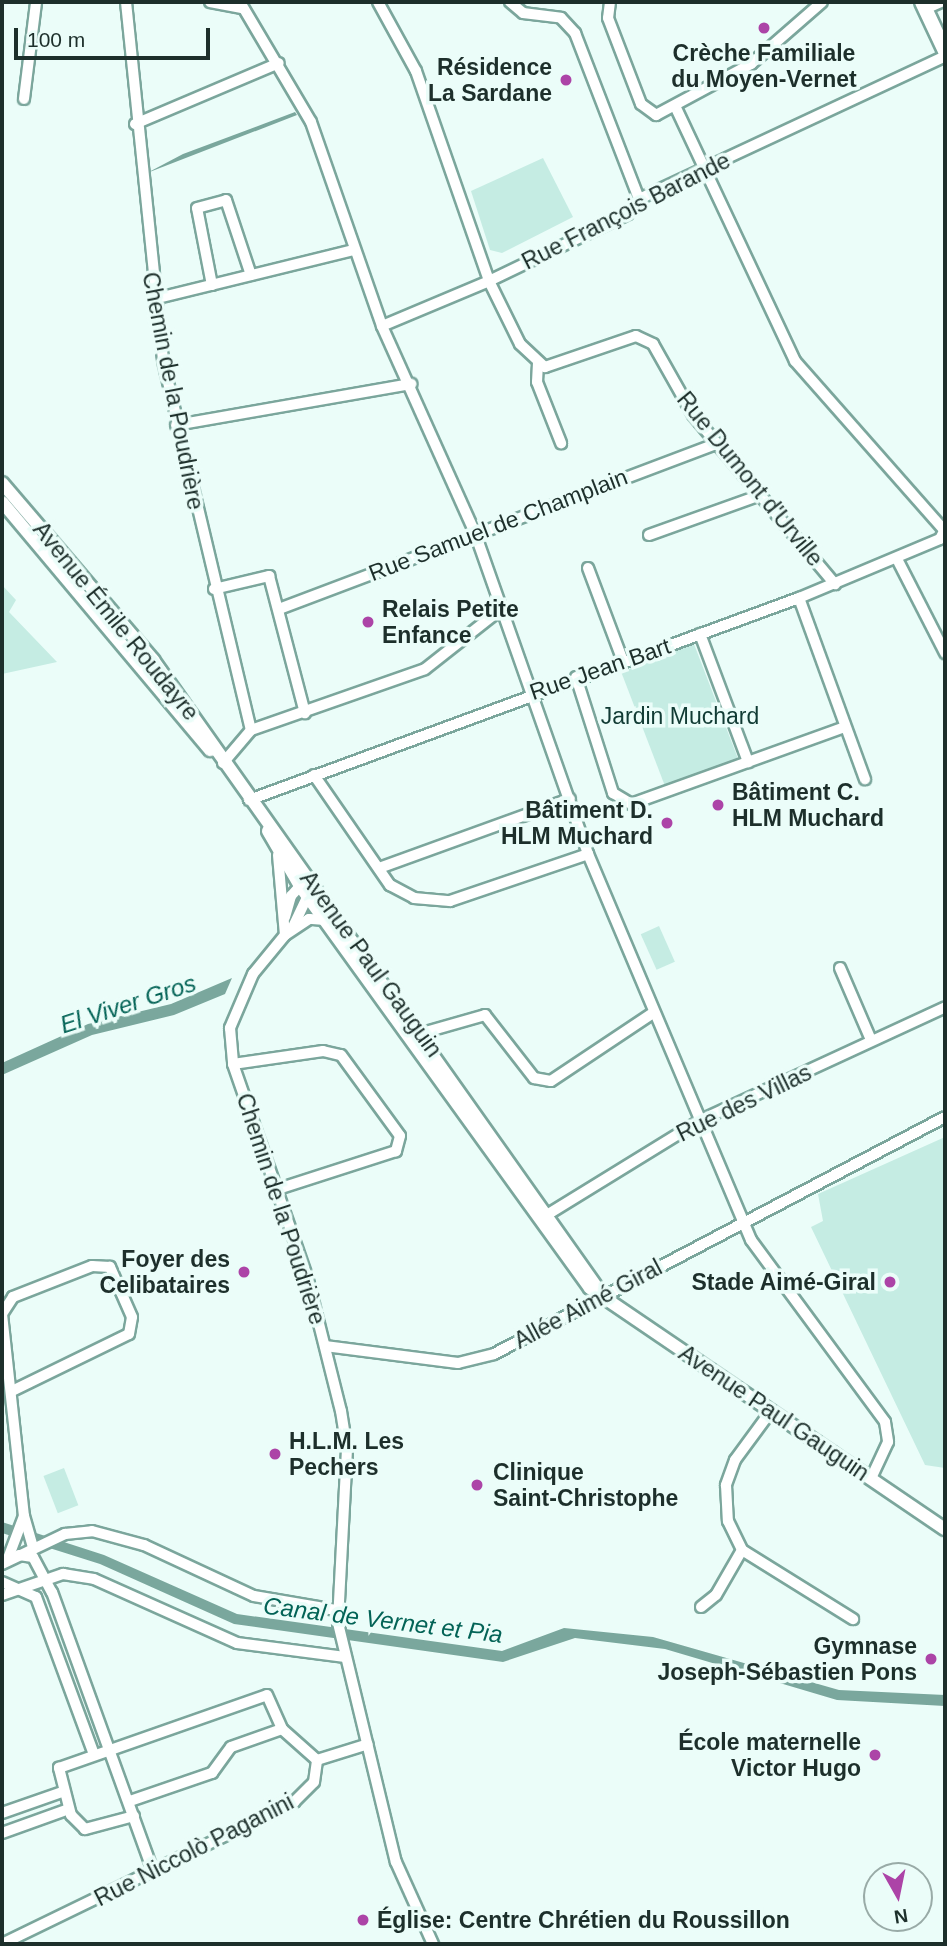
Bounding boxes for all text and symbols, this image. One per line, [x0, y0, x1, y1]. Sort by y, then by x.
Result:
scale bar [18, 14, 214, 58]
marker: Crèche Familiale du Moyen-Vernet [756, 20, 772, 36]
text: 100 m [27, 28, 85, 51]
place label: Crèche Familiale du Moyen-Vernet [671, 39, 857, 93]
place label: Résidence La Sardane [428, 53, 552, 107]
marker: Résidence La Sardane [558, 72, 574, 88]
street label: Rue François Barande [517, 146, 735, 276]
street label: Chemin de la Poudrière [136, 270, 210, 512]
street label: Rue Dumont d'Urville [671, 386, 829, 572]
street label: Rue Samuel de Champlain [365, 463, 631, 587]
street label: Avenue Émile Roudayre [27, 516, 205, 726]
place label: Relais Petite Enfance [382, 595, 519, 649]
marker: Relais Petite Enfance [360, 614, 376, 630]
street label: Rue Jean Bart [526, 632, 674, 706]
park label: Jardin Muchard [601, 702, 759, 730]
place label: Bâtiment C. HLM Muchard [732, 778, 884, 832]
place label: Bâtiment D. HLM Muchard [501, 796, 653, 850]
marker: Bâtiment C. HLM Muchard [710, 797, 726, 813]
marker: Bâtiment D. HLM Muchard [659, 815, 675, 831]
street label: Avenue Paul Gauguin [294, 866, 448, 1062]
water label: El Viver Gros [57, 969, 199, 1039]
street label: Rue des Villas [672, 1058, 816, 1148]
street label: Chemin de la Poudrière [231, 1090, 331, 1328]
place label: Foyer des Celibataires [100, 1245, 230, 1299]
street label: Allée Aimé Giral [509, 1253, 667, 1355]
marker: Foyer des Celibataires [236, 1264, 252, 1280]
place label: Stade Aimé-Giral [691, 1268, 876, 1296]
marker: Stade Aimé-Giral [882, 1274, 898, 1290]
street label: Avenue Paul Gauguin [674, 1339, 874, 1487]
place label: H.L.M. Les Pechers [289, 1427, 404, 1481]
marker: H.L.M. Les Pechers [267, 1446, 283, 1462]
place label: Clinique Saint-Christophe [493, 1458, 678, 1512]
marker: Clinique Saint-Christophe [467, 1475, 487, 1495]
water label: Canal de Vernet et Pia [262, 1591, 504, 1649]
place label: Gymnase Joseph-Sébastien Pons [658, 1632, 917, 1686]
marker: Gymnase Joseph-Sébastien Pons [923, 1651, 939, 1667]
place label: École maternelle Victor Hugo [678, 1728, 861, 1782]
marker: École maternelle Victor Hugo [867, 1747, 883, 1763]
street label: Rue Niccolò Paganini [90, 1788, 298, 1912]
north arrow [863, 1862, 933, 1932]
text: N [893, 1905, 909, 1928]
place label: Église: Centre Chrétien du Roussillon [377, 1906, 790, 1934]
marker: Église: Centre Chrétien du Roussillon [355, 1912, 371, 1928]

